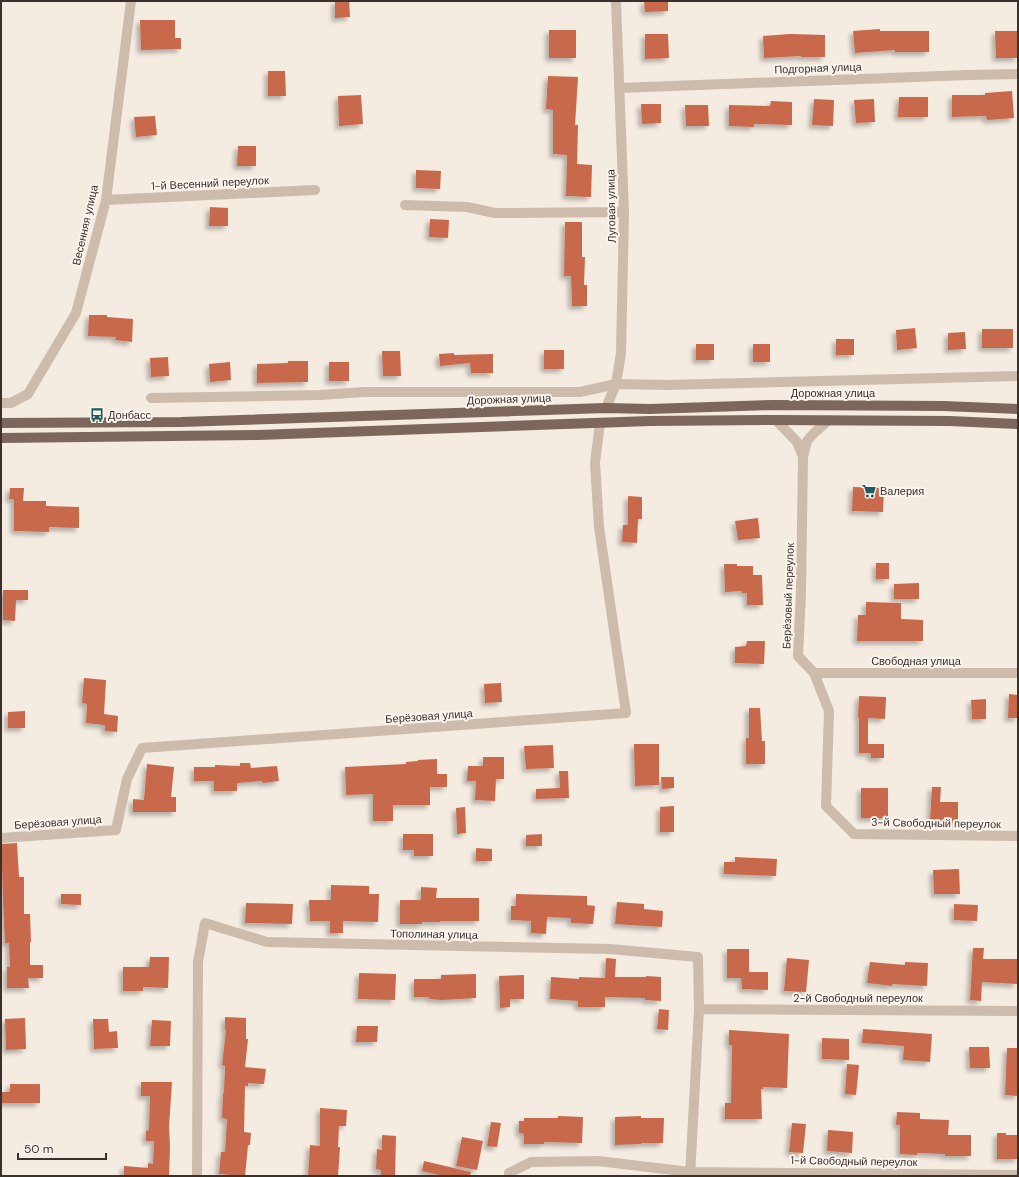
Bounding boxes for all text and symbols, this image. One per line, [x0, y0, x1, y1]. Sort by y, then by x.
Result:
street label: Подгорная улица [774, 59, 863, 77]
street label: Луговая улица [603, 168, 619, 243]
street label: 1-й Весенний переулок [151, 173, 269, 193]
street label: Весенняя улица [69, 182, 101, 267]
street label: Дорожная улица [791, 386, 876, 400]
street label: Дорожная улица [467, 390, 552, 407]
bus stop icon: Донбасс [89, 407, 105, 423]
place label: Донбасс [108, 408, 151, 422]
supermarket icon: Валерия [861, 483, 877, 499]
place label: Валерия [880, 484, 924, 498]
street label: Берёзовый переулок [779, 542, 797, 649]
street label: Свободная улица [871, 654, 962, 668]
street label: Берёзовая улица [385, 706, 474, 726]
street label: Берёзовая улица [14, 812, 103, 832]
street label: 3-й Свободный переулок [871, 815, 1001, 831]
street label: Тополиная улица [390, 926, 479, 942]
street label: 2-й Свободный переулок [793, 991, 923, 1005]
scale bar [18, 1135, 106, 1161]
text: 50 m [24, 1141, 53, 1157]
street label: 1-й Свободный переулок [790, 1153, 918, 1169]

